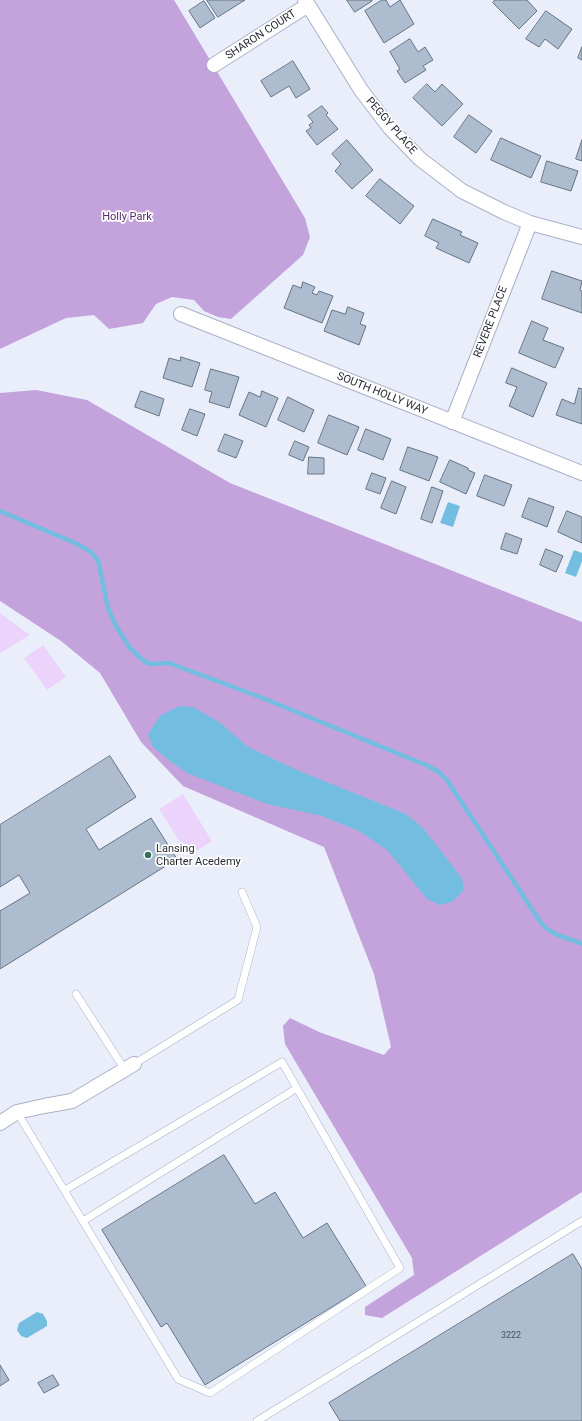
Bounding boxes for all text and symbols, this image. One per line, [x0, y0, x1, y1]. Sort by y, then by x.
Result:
street label: SHARON COURT [223, 7, 299, 63]
street label: PEGGY PLACE [363, 95, 419, 157]
park label: Holly Park [102, 210, 152, 224]
street label: REVERE PLACE [471, 284, 511, 360]
street label: SOUTH HOLLY WAY [335, 370, 429, 418]
place label: Lansing Charter Acedemy [156, 842, 241, 868]
marker: Lansing Charter Acedemy [143, 850, 153, 860]
house number: 3222 [501, 1331, 521, 1341]

